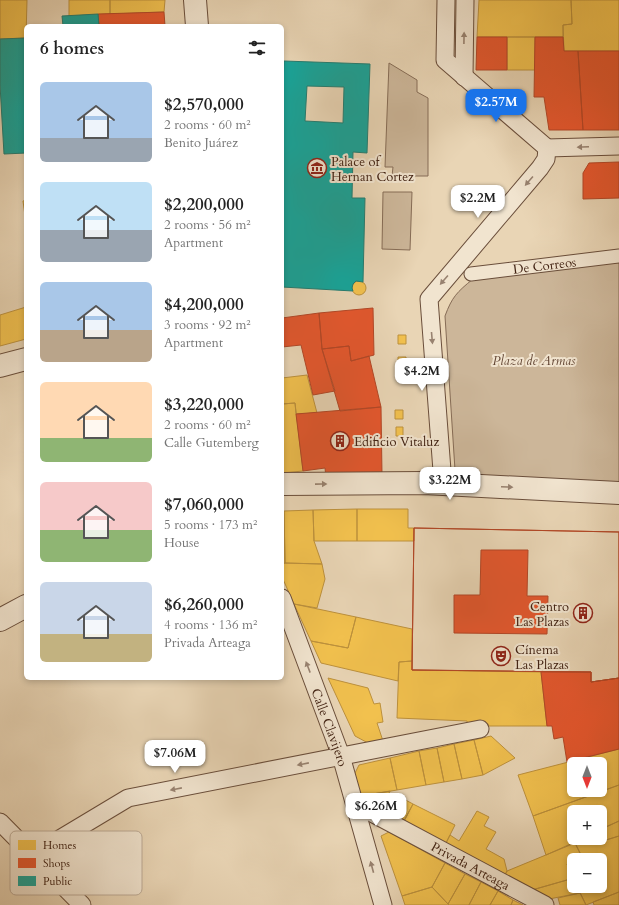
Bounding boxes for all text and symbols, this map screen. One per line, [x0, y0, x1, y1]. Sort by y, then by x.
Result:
one-way arrow [461, 32, 467, 45]
text: 6 homes [40, 37, 104, 60]
icon: filters [246, 37, 268, 59]
pin: $2.57M [463, 89, 529, 123]
text: $2,570,000 [164, 93, 244, 116]
text: $2.57M [474, 93, 518, 111]
icon: home [72, 98, 120, 146]
text: 2 rooms · 60 m² [164, 116, 251, 134]
text: Benito Juárez [164, 134, 238, 152]
one-way arrow [576, 144, 589, 150]
place label: Palace of Hernan Cortez [331, 153, 414, 186]
museum icon: Palace of Hernan Cortez [306, 157, 328, 179]
one-way arrow [525, 177, 534, 186]
pin: $2.2M [450, 185, 506, 219]
text: $2.2M [460, 189, 496, 207]
text: $2,200,000 [164, 193, 244, 216]
icon: home [72, 198, 120, 246]
text: 2 rooms · 56 m² [164, 216, 251, 234]
text: Apartment [164, 234, 223, 252]
street label: De Correos [512, 253, 577, 279]
one-way arrow [440, 275, 449, 285]
text: $4,200,000 [164, 293, 244, 316]
icon: home [72, 298, 120, 346]
text: 3 rooms · 92 m² [164, 316, 251, 334]
one-way arrow [428, 332, 435, 344]
text: Apartment [164, 334, 223, 352]
park label: Plaza de Armas [493, 352, 576, 370]
pin: $4.2M [394, 358, 450, 392]
text: $4.2M [404, 362, 440, 380]
text: $3,220,000 [164, 393, 244, 416]
icon: home [72, 398, 120, 446]
text: 2 rooms · 60 m² [164, 416, 251, 434]
building icon: Edificio Vitaluz [329, 430, 351, 452]
place label: Edificio Vitaluz [354, 433, 439, 451]
text: Calle Gutemberg [164, 434, 259, 452]
pin: $3.22M [417, 467, 483, 501]
text: $3.22M [428, 471, 472, 489]
one-way arrow [315, 481, 328, 487]
one-way arrow [501, 484, 513, 491]
text: $7,060,000 [164, 493, 244, 516]
icon: home [72, 498, 120, 546]
text: 5 rooms · 173 m² [164, 516, 257, 534]
text: House [164, 534, 199, 552]
text: $6,260,000 [164, 593, 244, 616]
icon: home [72, 598, 120, 646]
place label: Centro Las Plazas [515, 598, 569, 631]
building icon: Centro Las Plazas [572, 602, 594, 624]
text: 4 rooms · 136 m² [164, 616, 257, 634]
text: Privada Arteaga [164, 634, 251, 652]
place label: Cínema Las Plazas [515, 641, 569, 674]
theatre icon: Cínema Las Plazas [490, 645, 512, 667]
one-way arrow [305, 661, 311, 673]
street label: Calle Clavijero [307, 686, 352, 769]
pin: $7.06M [142, 740, 208, 774]
text: $7.06M [153, 744, 197, 762]
north arrow [567, 757, 607, 797]
map controls [567, 757, 607, 893]
one-way arrow [297, 761, 309, 767]
one-way arrow [169, 786, 182, 792]
pin: $6.26M [343, 793, 409, 827]
text: $6.26M [354, 797, 398, 815]
button: + [567, 805, 607, 845]
legend [10, 831, 142, 895]
text: Homes [43, 838, 76, 853]
street label: Privada Arteaga [428, 838, 513, 895]
button: − [567, 853, 607, 893]
text: Shops [43, 856, 70, 871]
one-way arrow [369, 861, 375, 874]
text: Public [43, 874, 72, 889]

